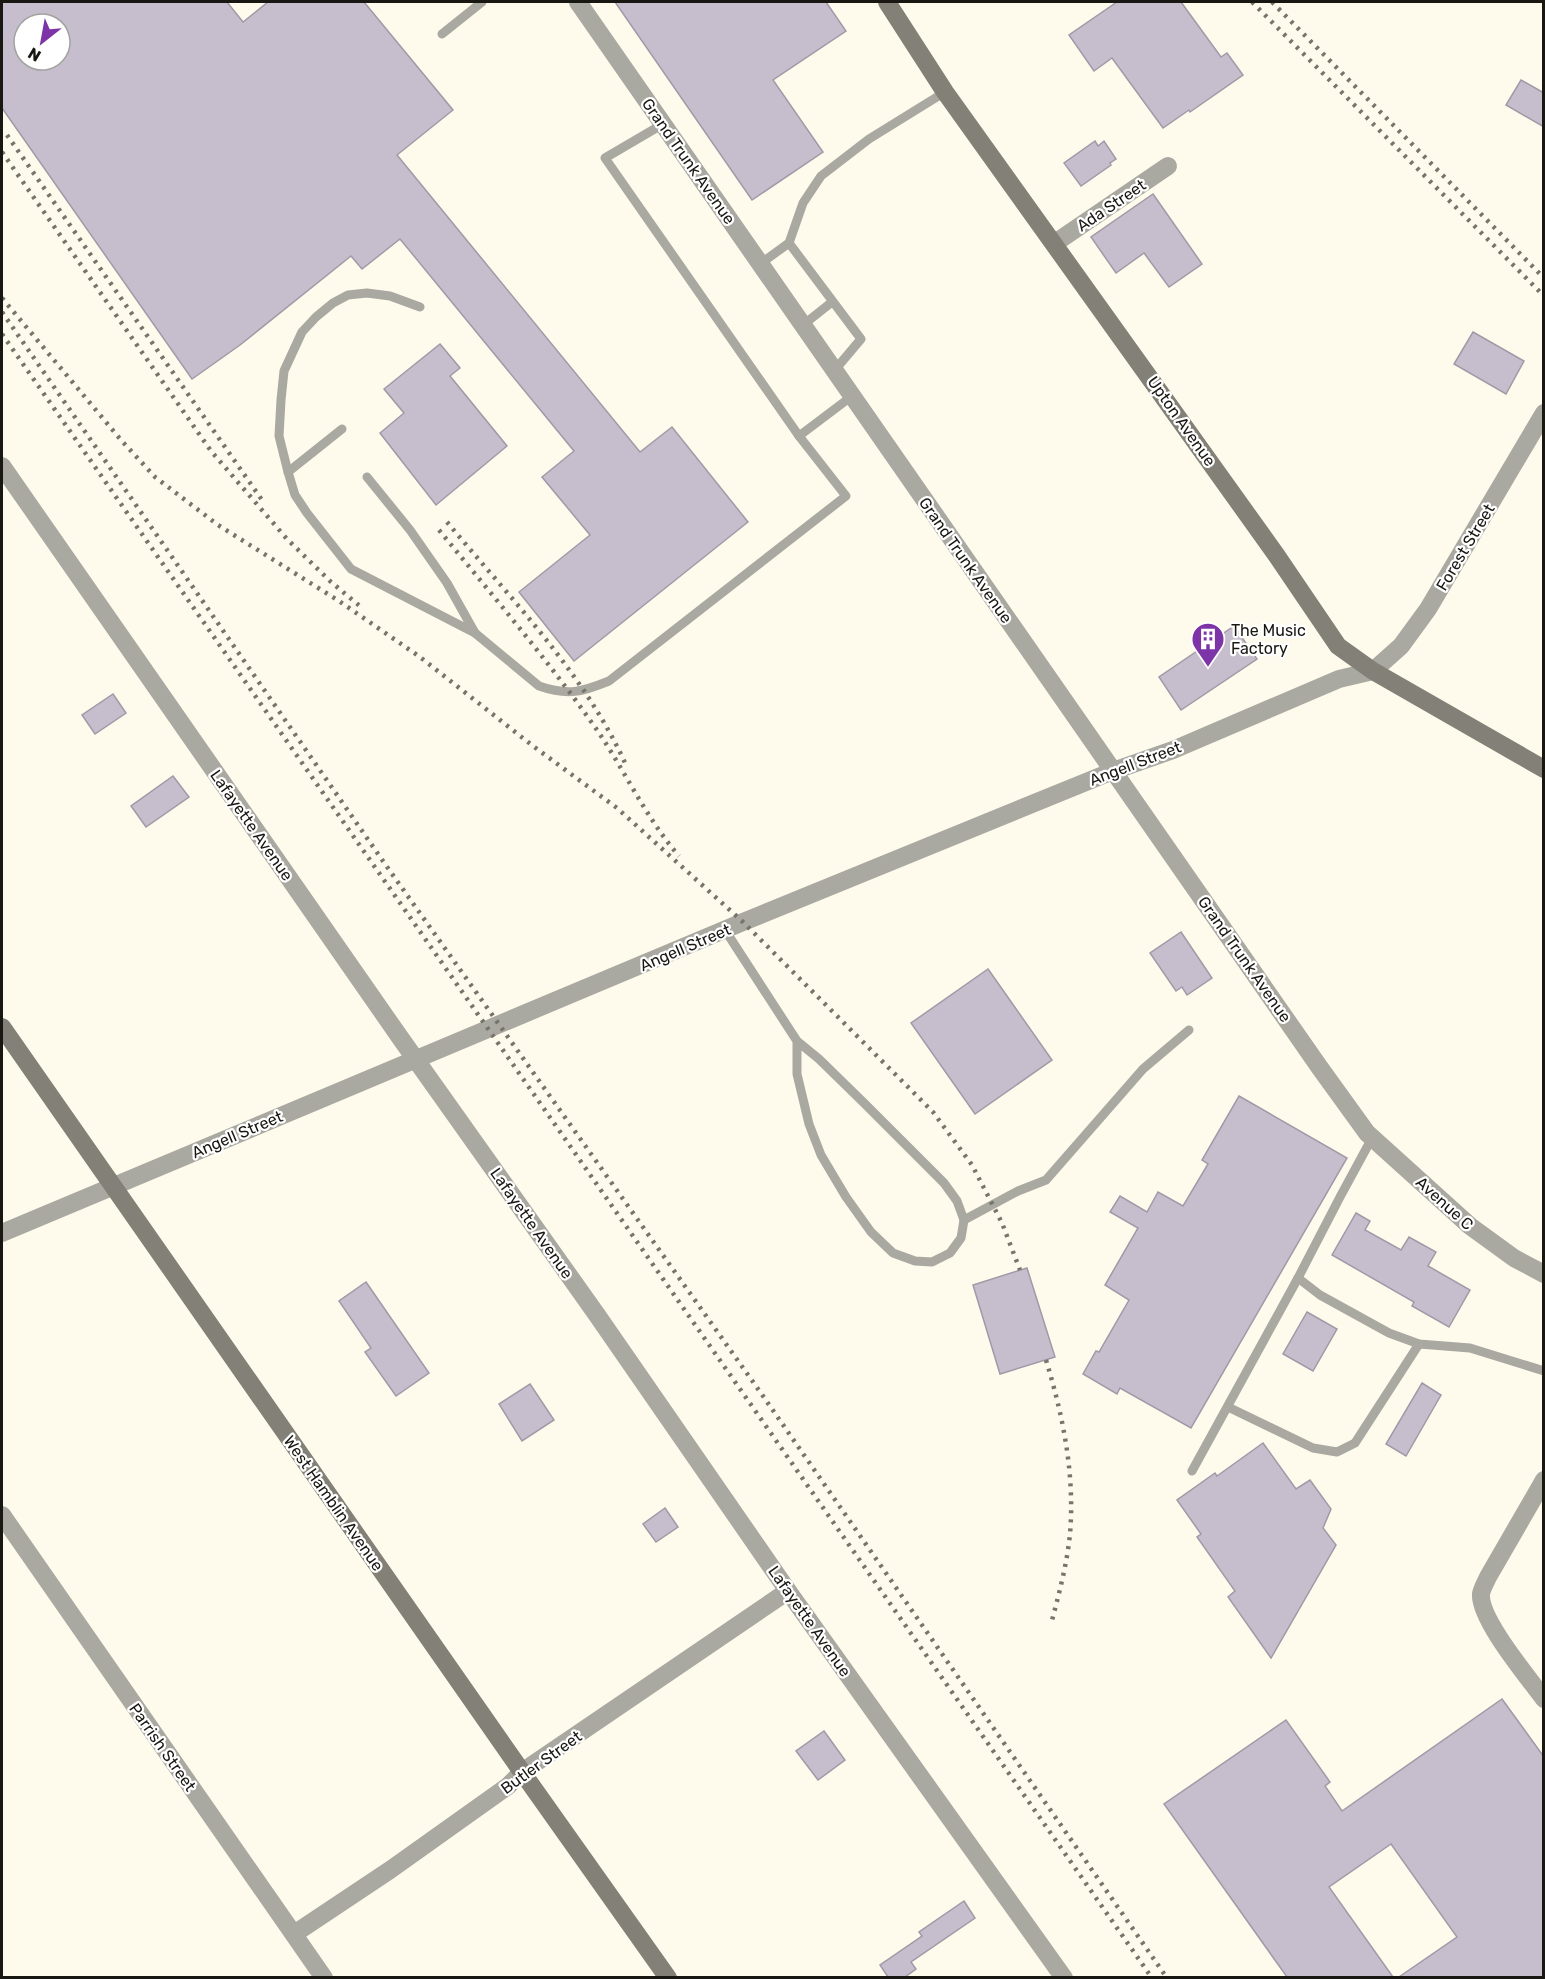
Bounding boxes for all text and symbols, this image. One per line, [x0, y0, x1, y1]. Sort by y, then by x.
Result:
north arrow [12, 12, 72, 72]
text: N [25, 43, 44, 66]
street label: Grand Trunk Avenue [638, 95, 739, 228]
street label: Ada Street [1073, 175, 1149, 235]
street label: Upton Avenue [1144, 373, 1220, 470]
street label: Grand Trunk Avenue [915, 494, 1016, 627]
street label: Forest Street [1432, 500, 1499, 594]
building icon: The Music Factory [1190, 621, 1226, 668]
place label: The Music Factory [1231, 621, 1306, 658]
street label: Angell Street [1087, 737, 1184, 790]
street label: Lafayette Avenue [206, 766, 297, 884]
street label: Grand Trunk Avenue [1194, 893, 1295, 1026]
street label: Angell Street [637, 920, 734, 975]
street label: Angell Street [189, 1107, 286, 1162]
street label: Lafayette Avenue [486, 1164, 577, 1282]
street label: Avenue C [1412, 1173, 1477, 1234]
street label: West Hamblin Avenue [280, 1432, 387, 1575]
street label: Lafayette Avenue [764, 1562, 855, 1680]
street label: Parrish Street [125, 1700, 200, 1795]
street label: Butler Street [497, 1727, 585, 1798]

